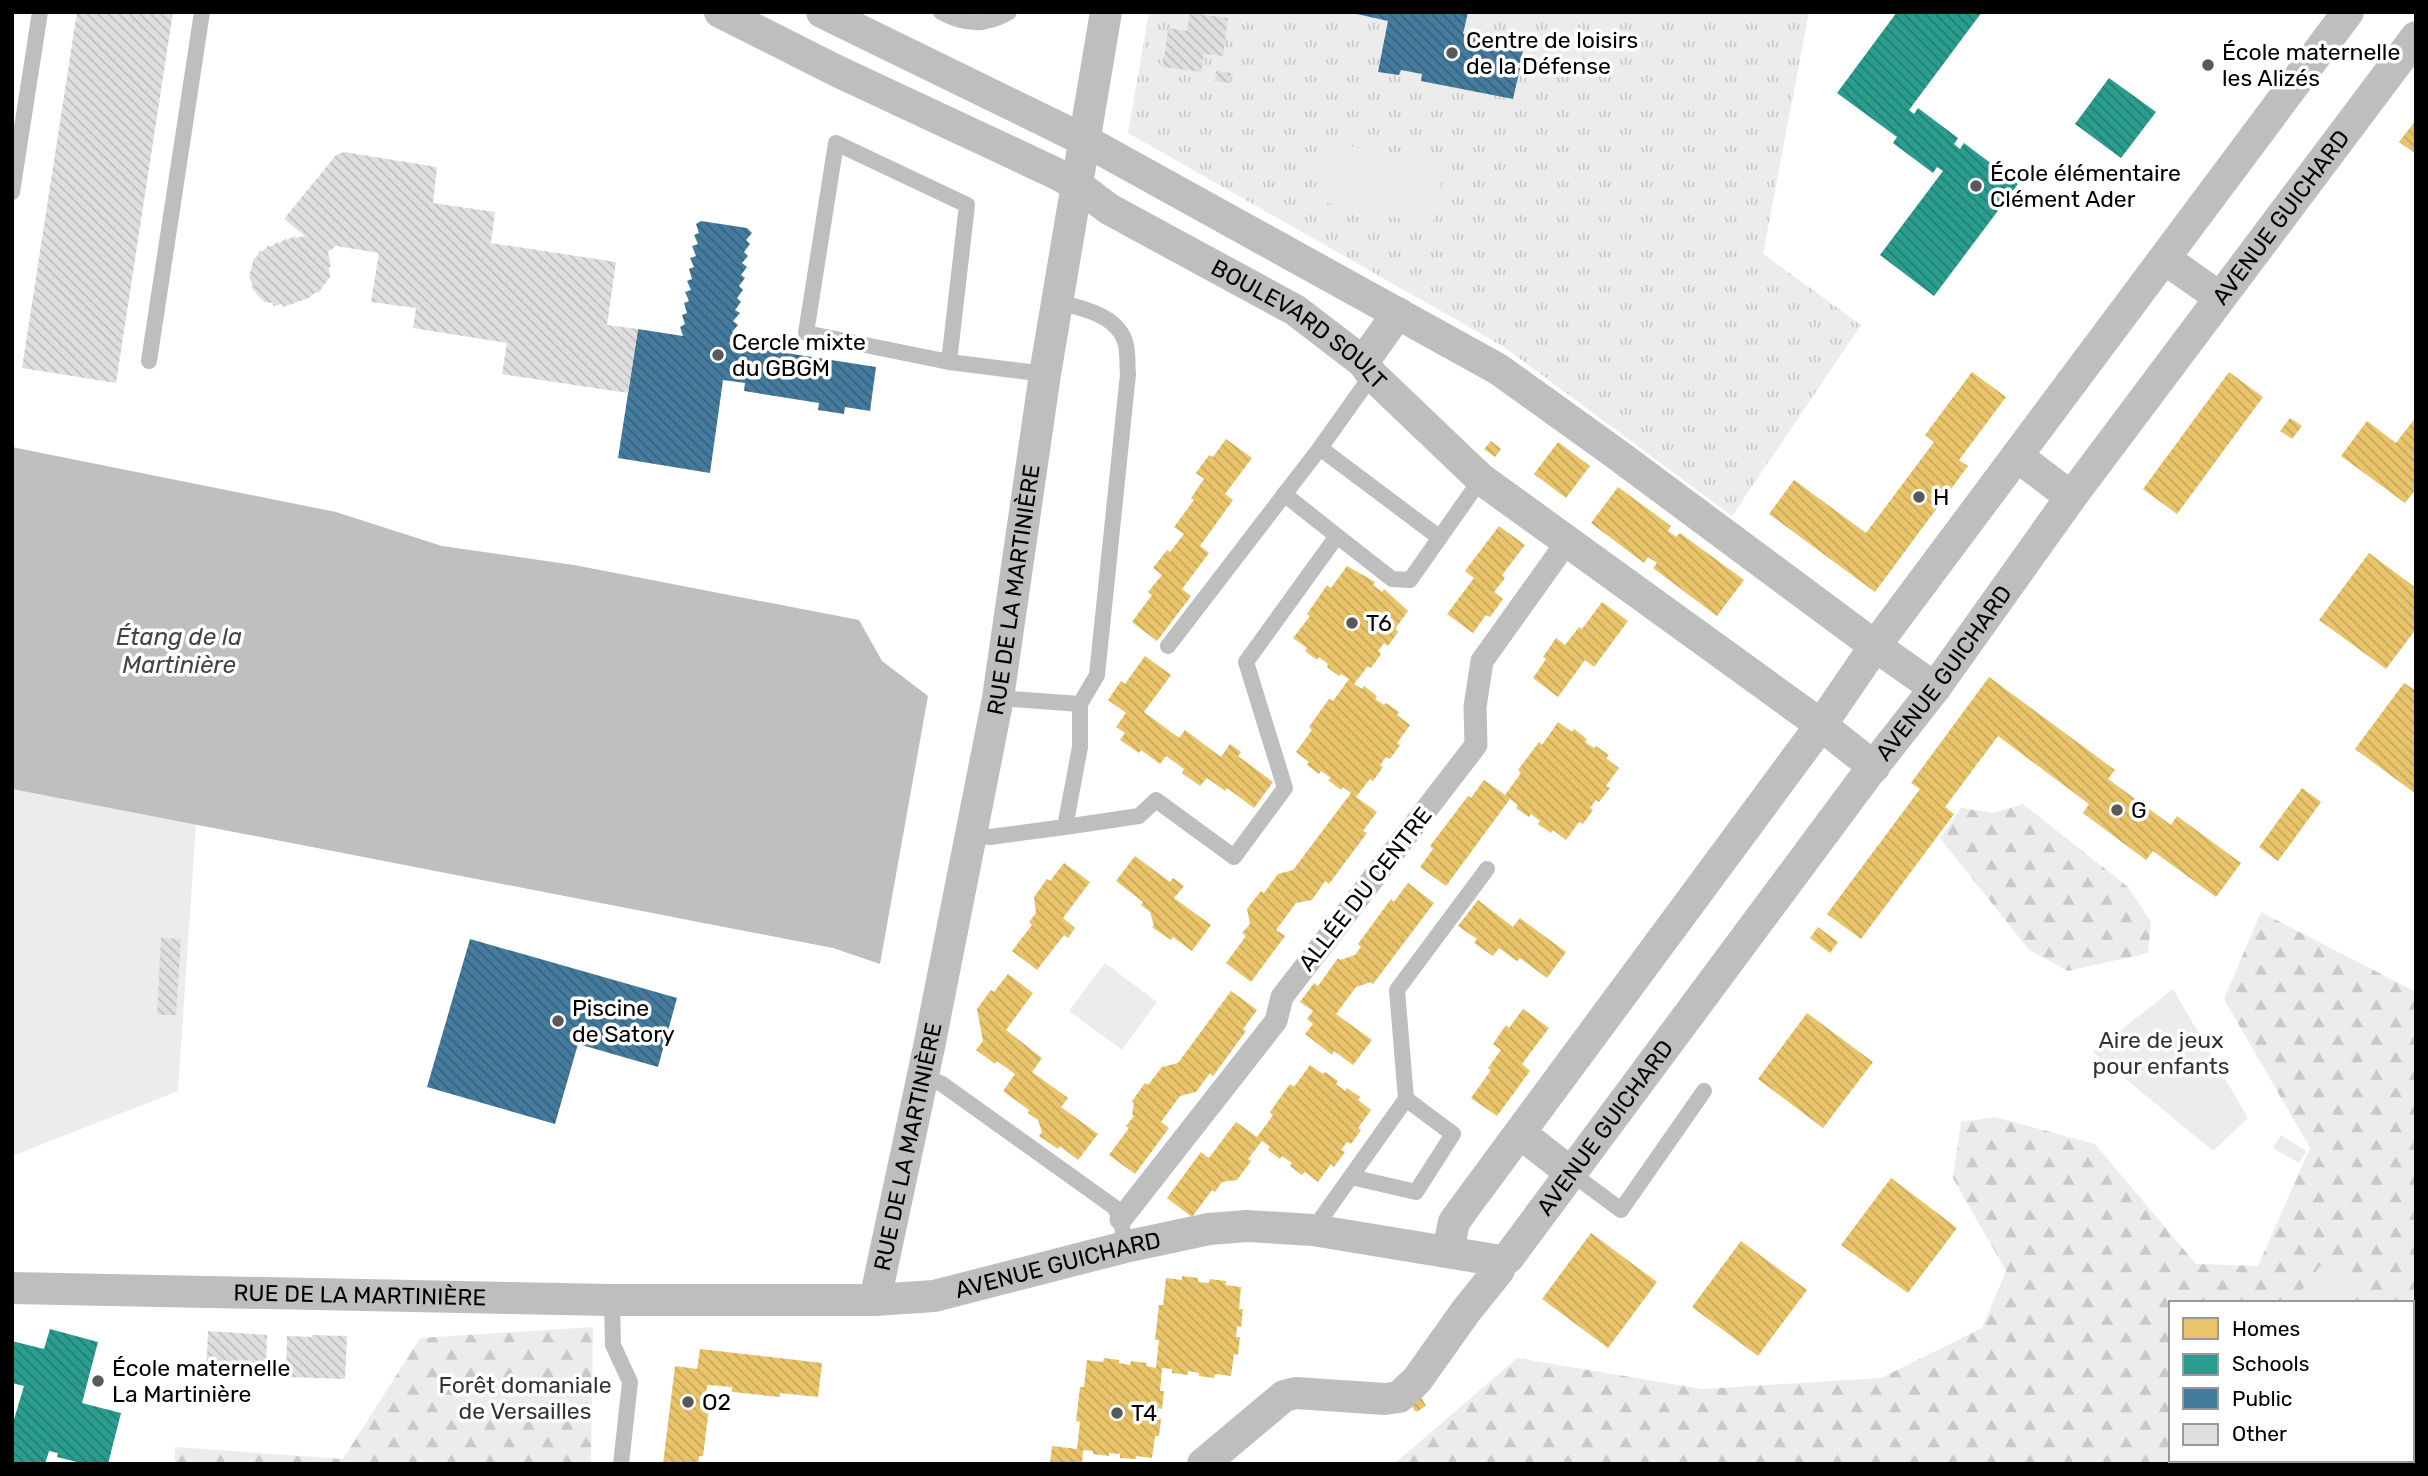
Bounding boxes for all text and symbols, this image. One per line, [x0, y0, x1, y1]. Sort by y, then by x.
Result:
place label: Centre de loisirs de la Défense [1466, 26, 1638, 80]
place label: École maternelle les Alizés [2222, 38, 2400, 92]
marker: Centre de loisirs de la Défense [1444, 45, 1460, 61]
marker: École maternelle les Alizés [2200, 57, 2216, 73]
street label: AVENUE GUICHARD [2206, 124, 2355, 310]
place label: École élémentaire Clément Ader [1990, 159, 2181, 213]
marker: École élémentaire Clément Ader [1968, 178, 1984, 194]
street label: BOULEVARD SOULT [1207, 253, 1392, 395]
place label: Cercle mixte du GBGM [732, 328, 866, 382]
marker: Cercle mixte du GBGM [710, 347, 726, 363]
street label: RUE DE LA MARTINIÈRE [981, 462, 1046, 718]
place label: H [1933, 483, 1949, 511]
marker: H [1911, 489, 1927, 505]
street label: AVENUE GUICHARD [1869, 580, 2018, 766]
place label: T6 [1366, 609, 1392, 637]
marker: T6 [1344, 615, 1360, 631]
water label: Étang de la Martinière [116, 623, 242, 679]
place label: G [2131, 796, 2147, 824]
street label: ALLÉE DU CENTRE [1292, 802, 1438, 976]
marker: G [2109, 802, 2125, 818]
place label: Piscine de Satory [572, 994, 675, 1048]
marker: Piscine de Satory [550, 1013, 566, 1029]
street label: RUE DE LA MARTINIÈRE [868, 1020, 948, 1273]
park label: Aire de jeux pour enfants [2092, 1026, 2230, 1080]
street label: AVENUE GUICHARD [1531, 1035, 1679, 1221]
street label: AVENUE GUICHARD [952, 1226, 1163, 1304]
street label: RUE DE LA MARTINIÈRE [233, 1278, 487, 1311]
legend [2169, 1301, 2414, 1462]
text: Homes [2232, 1316, 2300, 1341]
text: Schools [2232, 1351, 2309, 1376]
place label: École maternelle La Martinière [112, 1354, 290, 1408]
park label: Forêt domaniale de Versailles [438, 1371, 612, 1425]
marker: École maternelle La Martinière [90, 1373, 106, 1389]
text: Public [2232, 1386, 2292, 1411]
place label: O2 [702, 1388, 731, 1416]
marker: O2 [680, 1394, 696, 1410]
place label: T4 [1131, 1399, 1157, 1427]
marker: T4 [1109, 1405, 1125, 1421]
text: Other [2232, 1421, 2287, 1446]

